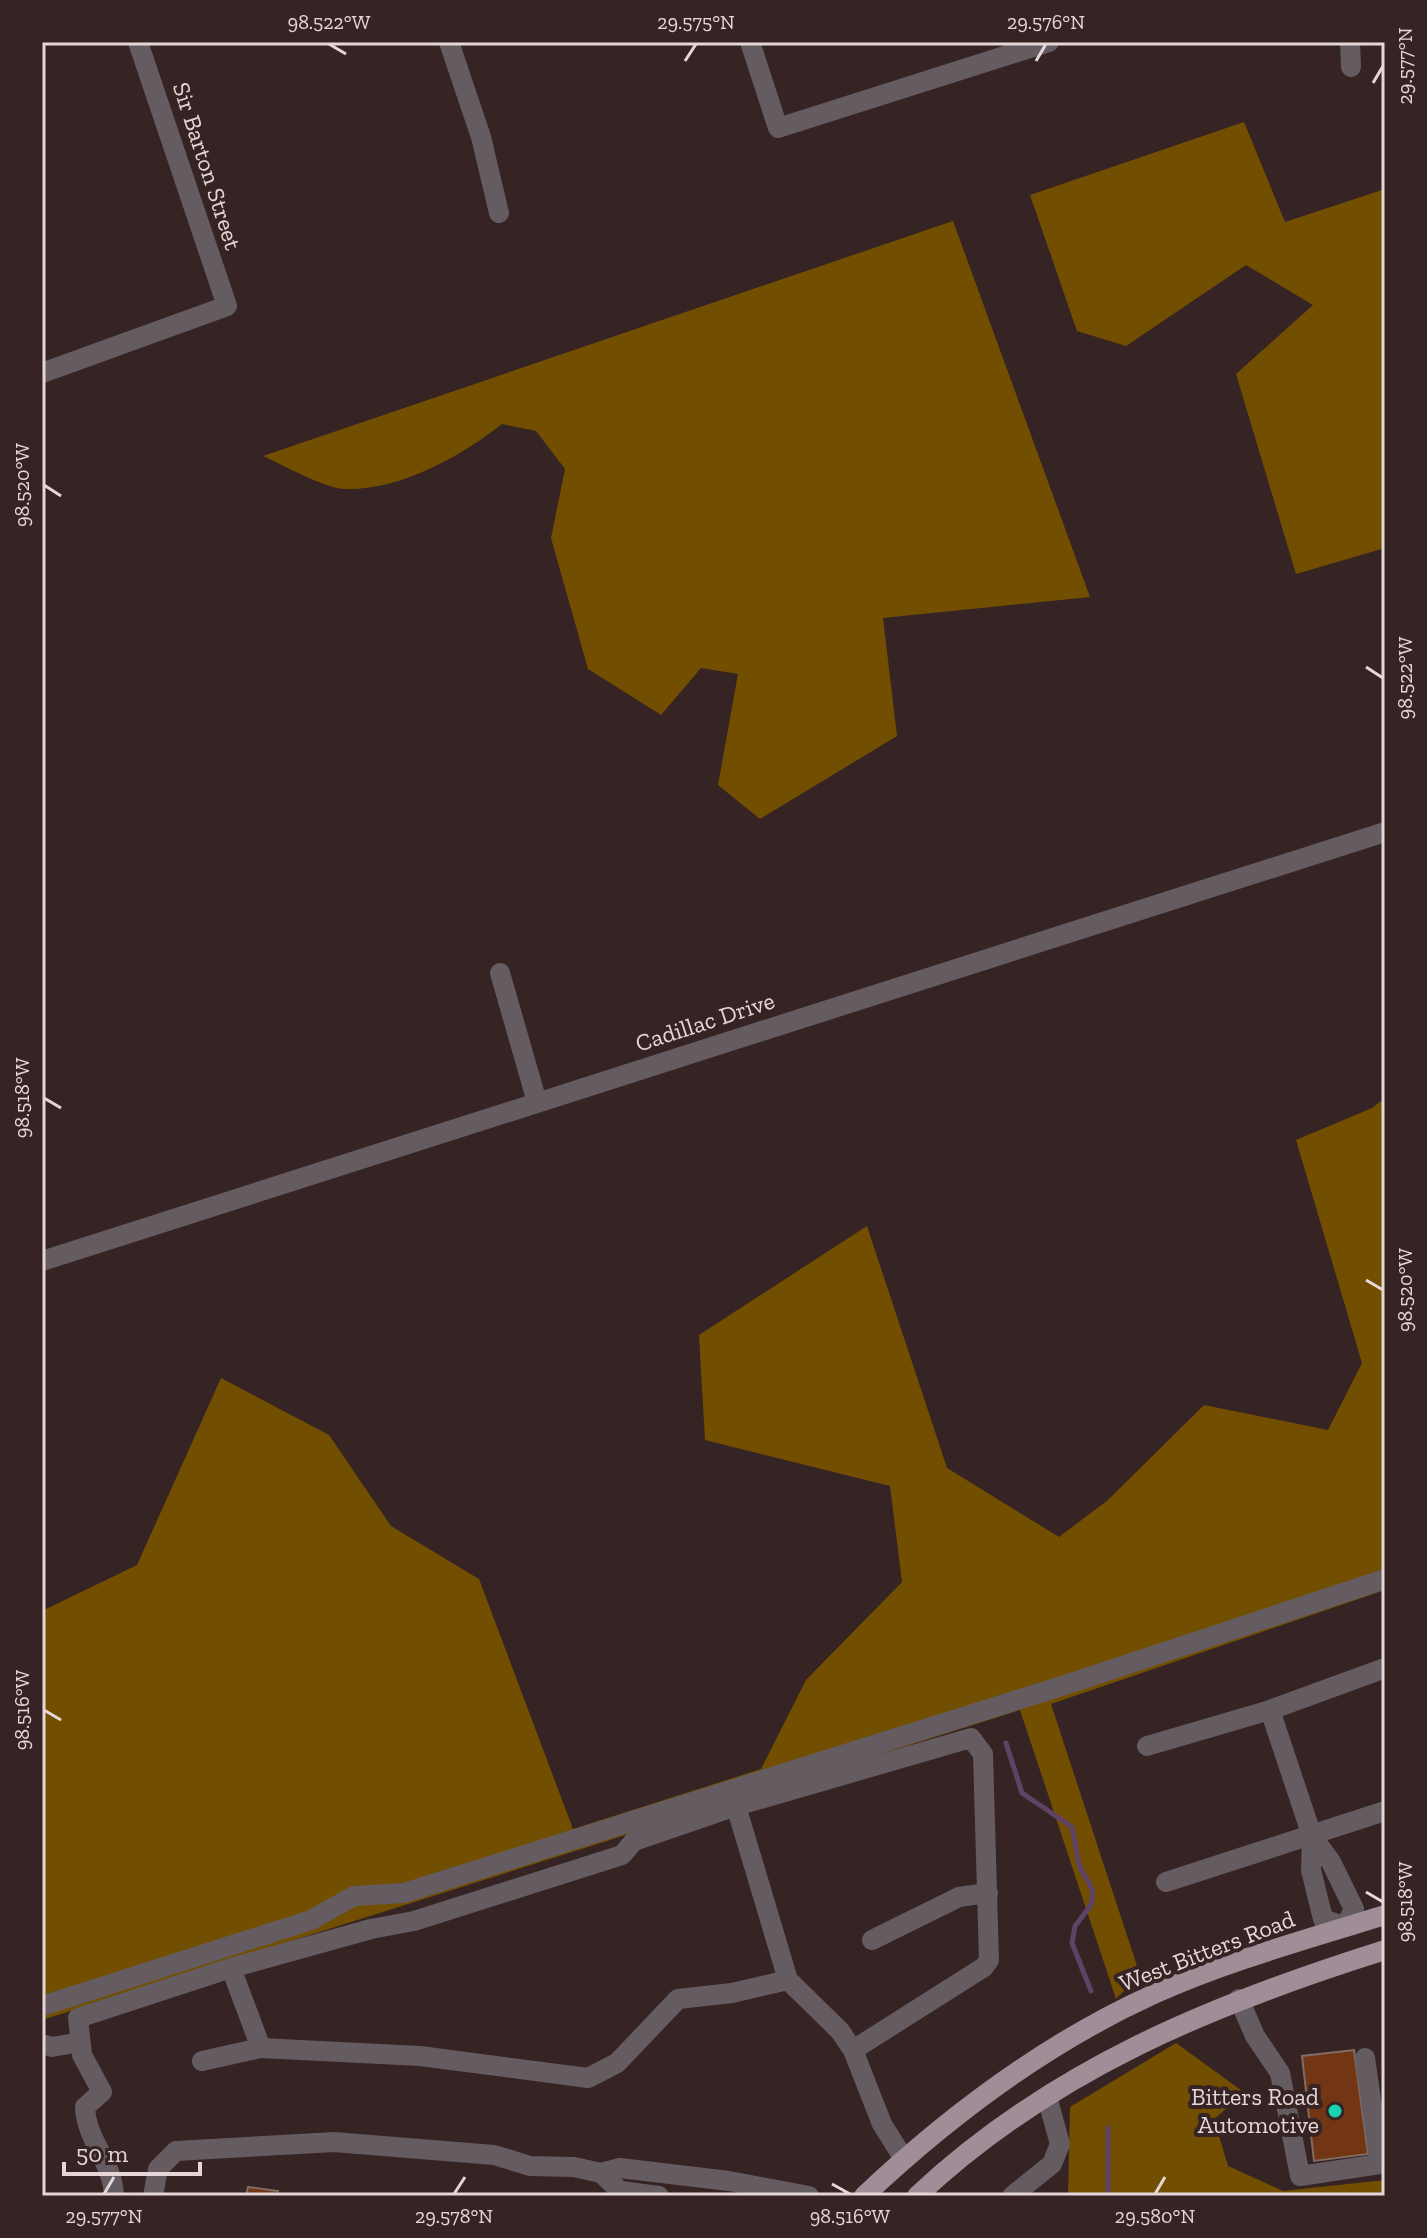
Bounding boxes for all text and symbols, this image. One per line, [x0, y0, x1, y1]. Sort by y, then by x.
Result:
text: 98.522°W [288, 10, 371, 34]
text: 29.575°N [657, 10, 735, 34]
text: 29.576°N [1007, 10, 1085, 34]
text: 29.577°N [1393, 27, 1417, 104]
street label: Sir Barton Street [167, 78, 248, 253]
text: 98.520°W [10, 443, 34, 527]
text: 98.522°W [1393, 636, 1417, 719]
street label: Cadillac Drive [632, 985, 778, 1058]
text: 98.518°W [10, 1057, 34, 1138]
text: 98.520°W [1393, 1248, 1417, 1332]
text: 98.516°W [10, 1669, 34, 1750]
text: 98.518°W [1393, 1861, 1417, 1942]
street label: West Bitters Road [1115, 1904, 1299, 1997]
place label: Bitters Road Automotive [1191, 2082, 1319, 2139]
marker: Bitters Road Automotive [1326, 2102, 1344, 2120]
scale bar [64, 2126, 200, 2176]
text: 50 m [76, 2139, 129, 2168]
text: 29.577°N [66, 2204, 143, 2228]
text: 29.578°N [415, 2204, 493, 2228]
text: 98.516°W [810, 2204, 891, 2228]
text: 29.580°N [1115, 2204, 1195, 2228]

